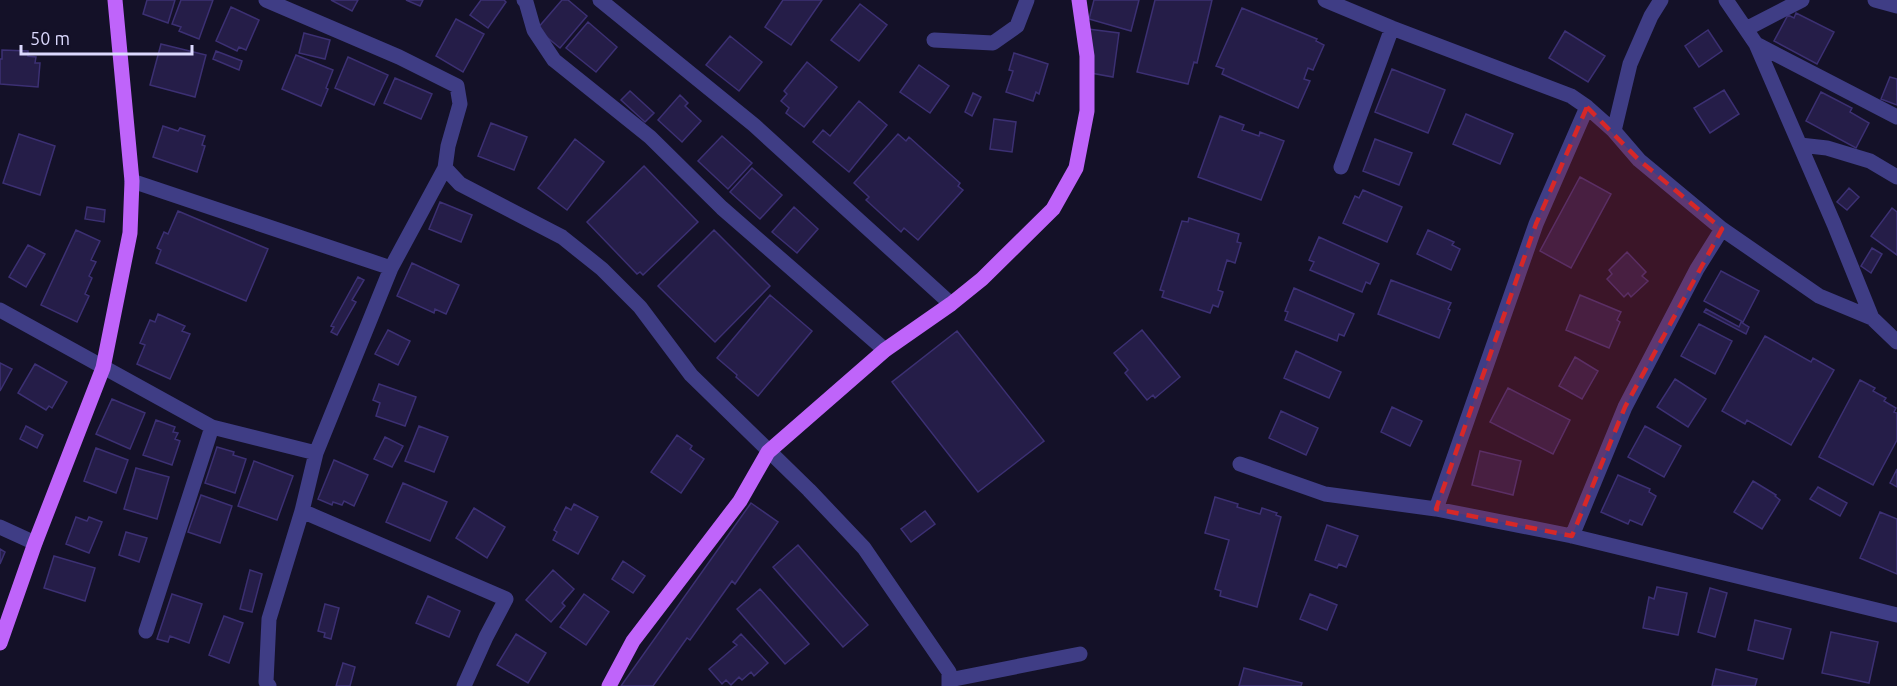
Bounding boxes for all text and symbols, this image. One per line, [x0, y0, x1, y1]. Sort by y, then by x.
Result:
scale bar [21, 18, 192, 56]
text: 50 m [30, 28, 70, 48]

